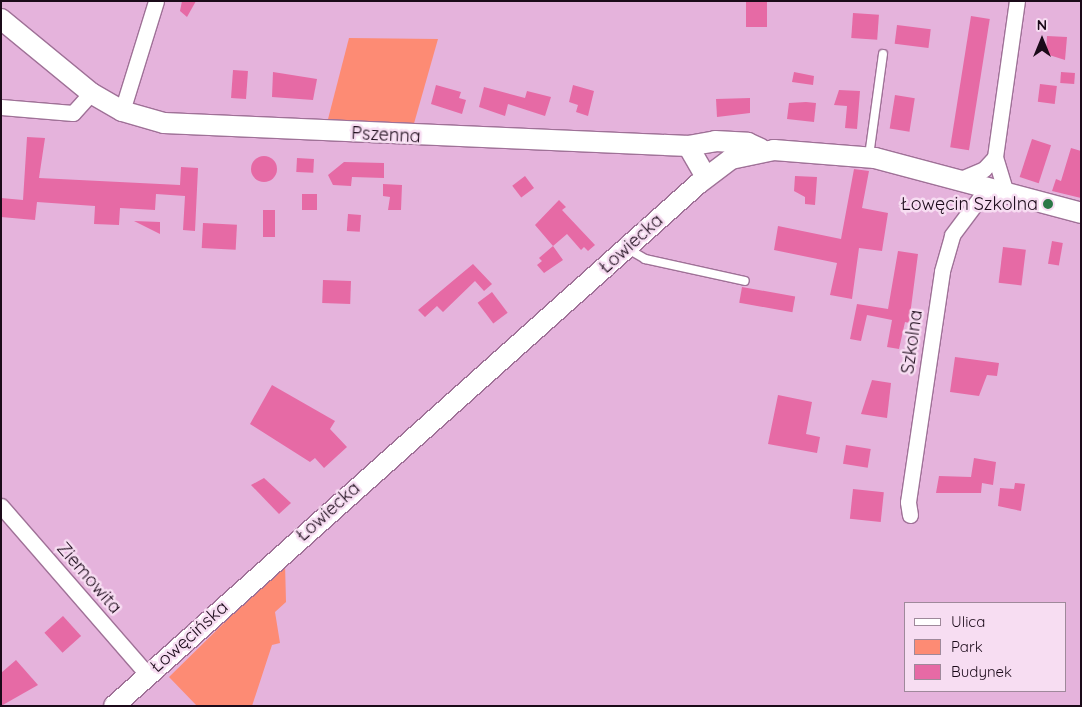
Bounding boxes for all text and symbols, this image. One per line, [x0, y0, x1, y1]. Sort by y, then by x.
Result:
north arrow [1017, 15, 1067, 65]
text: N [1037, 16, 1047, 34]
street label: Pszenna [351, 122, 421, 148]
place label: Łowęcin Szkolna [900, 193, 1038, 215]
marker: Łowęcin Szkolna [1042, 198, 1054, 210]
street label: Łowiecka [595, 210, 667, 278]
street label: Szkolna [897, 309, 927, 375]
street label: Łowiecka [292, 478, 364, 546]
street label: Ziemowita [52, 538, 126, 618]
street label: Łowęcińska [146, 596, 232, 678]
legend [904, 602, 1067, 692]
text: Ulica [951, 612, 985, 631]
text: Park [951, 637, 983, 656]
text: Budynek [951, 662, 1012, 681]

